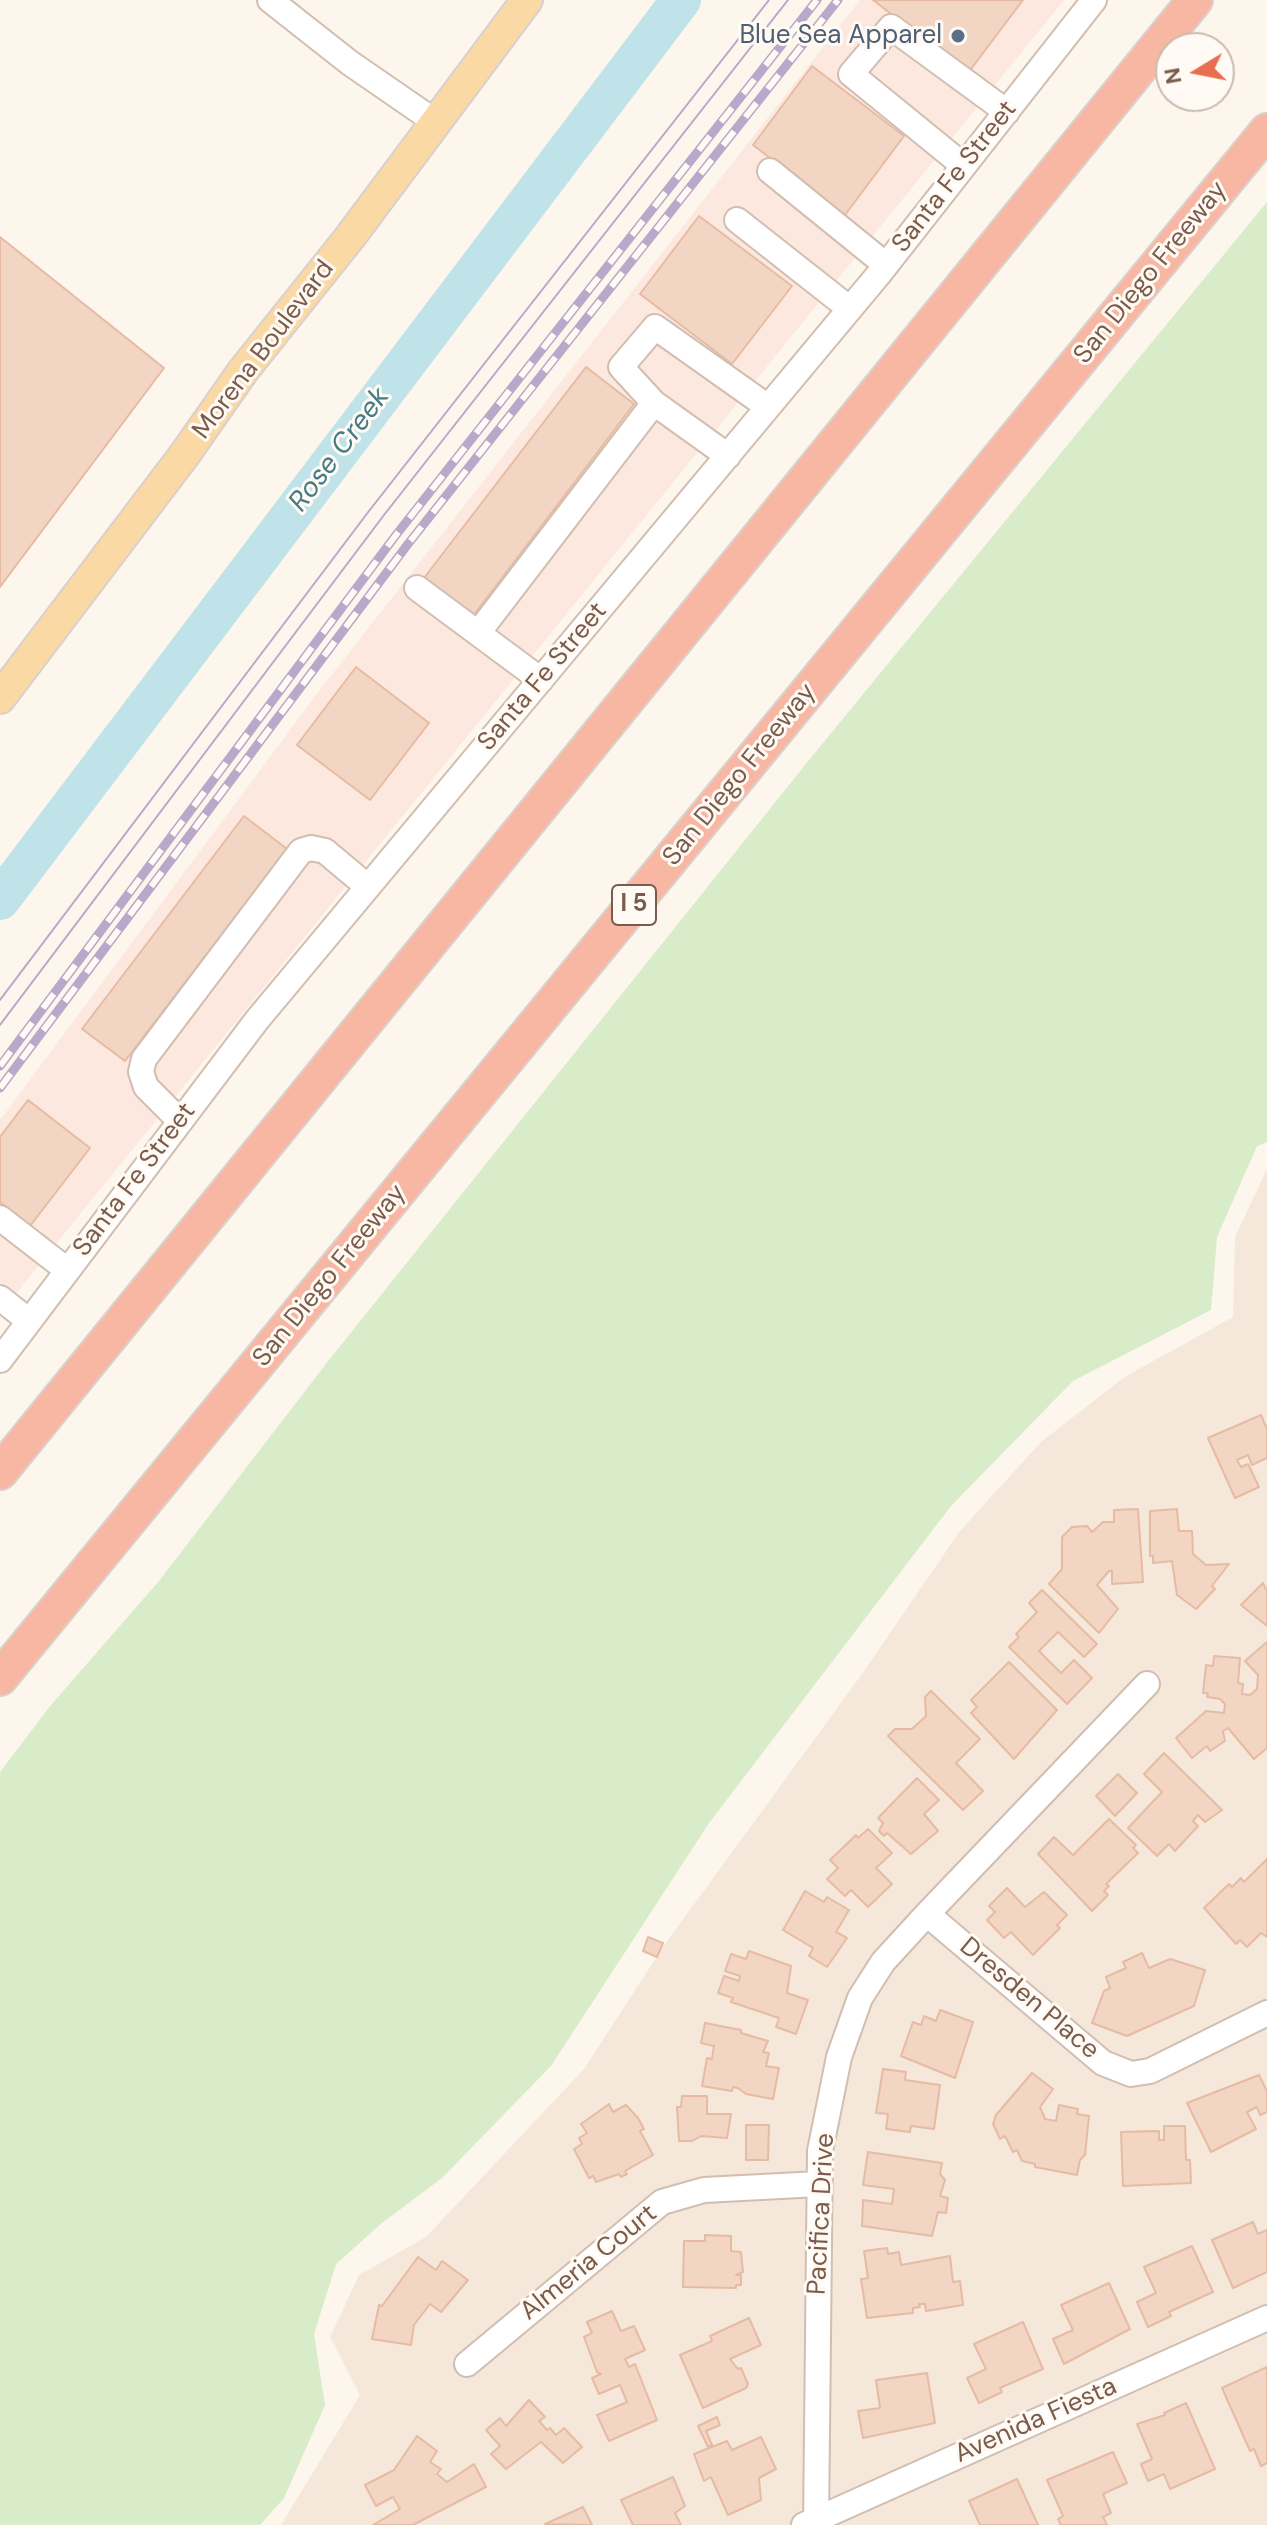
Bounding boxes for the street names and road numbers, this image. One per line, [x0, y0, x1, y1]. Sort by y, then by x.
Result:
street label: Santa Fe Street [886, 95, 1024, 259]
street label: San Diego Freeway [1068, 175, 1234, 371]
street label: Morena Boulevard [187, 254, 341, 446]
street label: Santa Fe Street [472, 596, 614, 758]
street label: San Diego Freeway [657, 677, 823, 873]
road number: I 5 [612, 885, 656, 925]
street label: Santa Fe Street [67, 1097, 203, 1263]
street label: San Diego Freeway [247, 1178, 413, 1374]
street label: Dresden Place [953, 1932, 1105, 2066]
street label: Pacifica Drive [802, 2132, 842, 2296]
street label: Almeria Court [514, 2198, 664, 2328]
street label: Avenida Fiesta [950, 2371, 1122, 2471]

